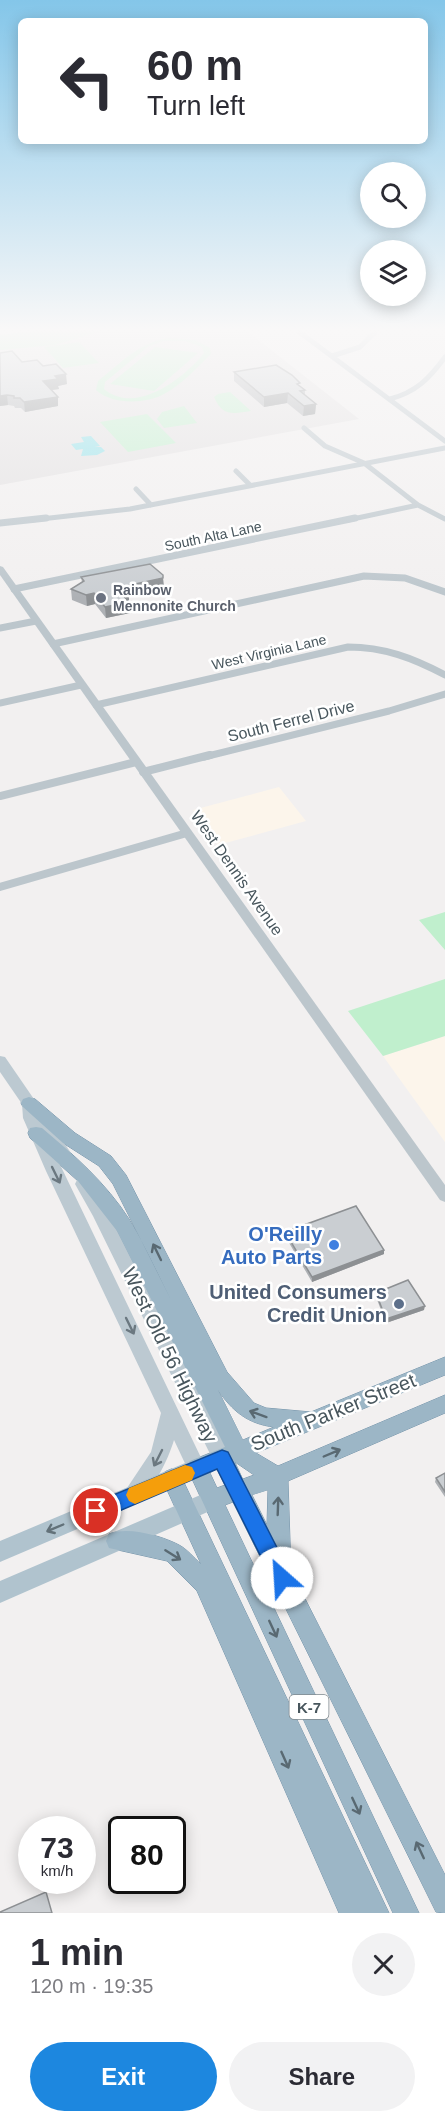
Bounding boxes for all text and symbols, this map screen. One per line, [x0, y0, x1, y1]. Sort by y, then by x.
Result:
icon: left [48, 42, 126, 120]
text: 60 m [147, 42, 243, 89]
text: Turn left [147, 91, 245, 121]
map controls [360, 162, 426, 306]
button: search [360, 162, 426, 228]
button: layers [360, 240, 426, 306]
street label: South Alta Lane [163, 518, 263, 554]
place label: Rainbow Mennonite Church [113, 582, 236, 614]
marker: Rainbow Mennonite Church [94, 591, 108, 605]
street label: West Virginia Lane [210, 631, 328, 673]
street label: South Ferrel Drive [226, 697, 356, 745]
street label: West Dennis Avenue [188, 808, 286, 939]
one-way arrow [51, 1166, 62, 1184]
place label: O'Reilly Auto Parts [221, 1223, 323, 1268]
marker: O'Reilly Auto Parts [327, 1238, 341, 1252]
one-way arrow [151, 1243, 163, 1261]
street label: West Old 56 Highway [118, 1264, 222, 1446]
place label: United Consumers Credit Union [209, 1281, 387, 1326]
marker: United Consumers Credit Union [392, 1297, 406, 1311]
one-way arrow [124, 1317, 136, 1335]
street label: South Parker Street [247, 1369, 419, 1455]
one-way arrow [249, 1408, 267, 1419]
one-way arrow [323, 1446, 341, 1458]
one-way arrow [152, 1449, 164, 1467]
pin [70, 1485, 121, 1536]
icon: arrive [79, 1494, 112, 1527]
one-way arrow [272, 1496, 284, 1516]
one-way arrow [47, 1523, 65, 1534]
position arrow [250, 1546, 314, 1610]
one-way arrow [164, 1550, 181, 1562]
one-way arrow [267, 1620, 279, 1638]
road number: K-7 [290, 1695, 328, 1719]
one-way arrow [280, 1751, 291, 1769]
one-way arrow [350, 1796, 362, 1814]
speed limit sign: 80 [108, 1816, 186, 1894]
text: 73 [40, 1831, 74, 1864]
one-way arrow [414, 1842, 425, 1860]
text: km/h [41, 1862, 73, 1879]
text: 1 min [30, 1932, 124, 1973]
button: close [352, 1933, 415, 1996]
text: 120 m · 19:35 [30, 1975, 153, 1997]
button: Exit [30, 2042, 217, 2111]
button: Share [229, 2042, 415, 2111]

